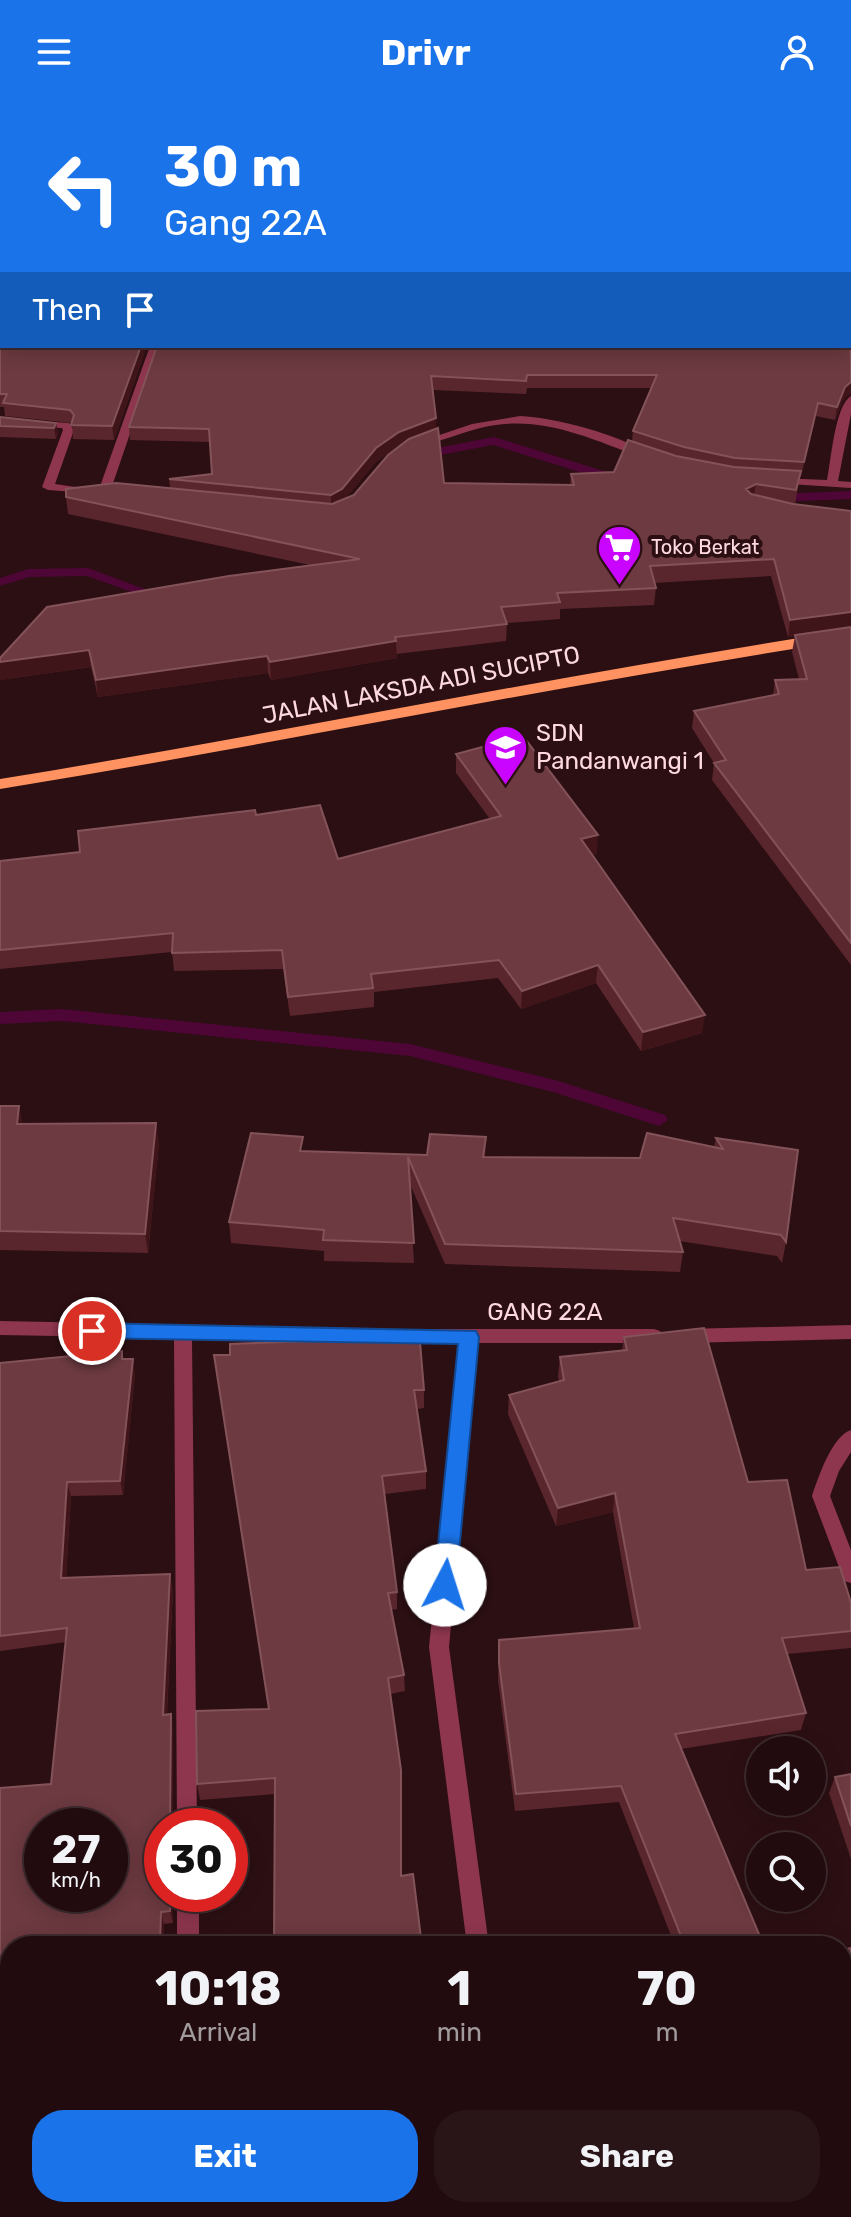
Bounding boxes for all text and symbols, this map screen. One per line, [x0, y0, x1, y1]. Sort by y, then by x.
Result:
icon: menu [32, 30, 76, 74]
icon: person [775, 30, 819, 74]
text: Drivr [380, 31, 471, 74]
text: 30 m [164, 134, 302, 200]
icon: left [32, 136, 136, 240]
text: Gang 22A [164, 201, 327, 244]
icon: arrive [118, 288, 162, 332]
text: Then [32, 292, 102, 328]
supermarket icon: Toko Berkat [596, 523, 644, 586]
place label: Toko Berkat [651, 535, 760, 559]
street label: JALAN LAKSDA ADI SUCIPTO [260, 640, 582, 730]
place label: SDN Pandanwangi 1 [536, 719, 704, 775]
school or university icon: SDN Pandanwangi 1 [481, 723, 529, 786]
pin [58, 1297, 126, 1365]
street label: GANG 22A [487, 1298, 603, 1326]
icon: arrive [70, 1309, 114, 1353]
position arrow [403, 1543, 487, 1627]
map controls [746, 1736, 826, 1912]
button: sound [746, 1736, 826, 1816]
speed limit sign: 30 [144, 1808, 248, 1912]
text: 27 [52, 1826, 100, 1873]
button: search [746, 1832, 826, 1912]
text: km/h [51, 1868, 101, 1892]
text: 10:18 [155, 1960, 282, 2017]
text: 1 [447, 1960, 471, 2017]
text: 70 [637, 1960, 697, 2017]
text: Arrival [179, 2017, 257, 2048]
text: min [437, 2017, 482, 2048]
text: m [655, 2017, 679, 2048]
button: Exit [32, 2110, 418, 2202]
button: Share [434, 2110, 820, 2202]

